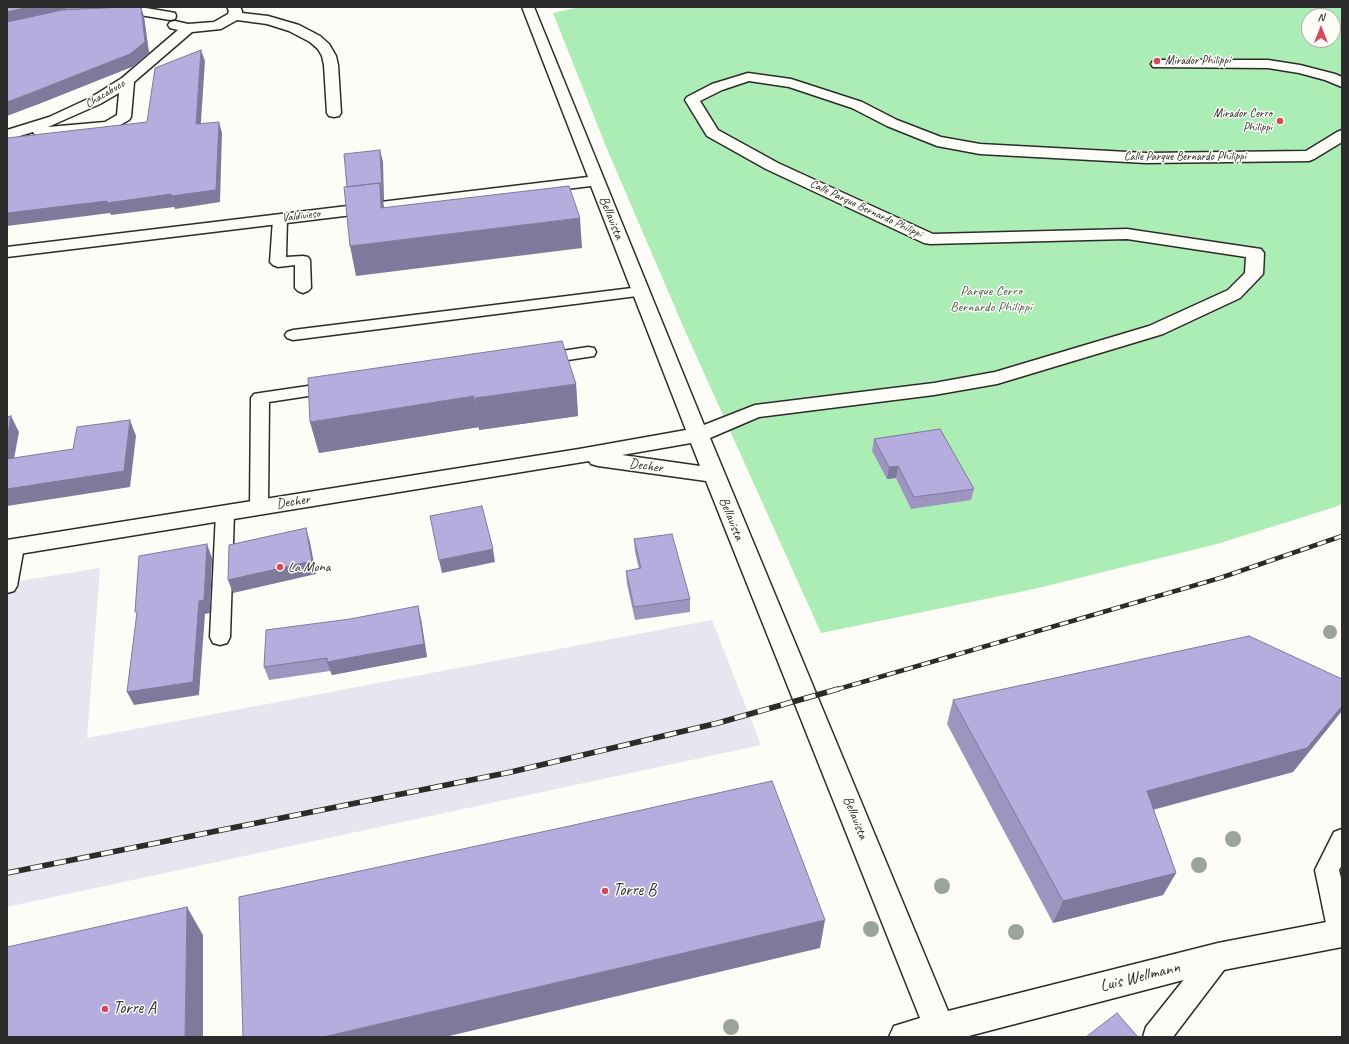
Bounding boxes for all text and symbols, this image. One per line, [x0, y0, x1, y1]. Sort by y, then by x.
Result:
north arrow [1301, 8, 1341, 48]
text: N [1318, 10, 1324, 24]
place label: Mirador Philippi [1165, 54, 1230, 68]
marker: Mirador Philippi [1152, 56, 1162, 66]
street label: Chacabuco [83, 77, 127, 111]
place label: Mirador Cerro Philippi [1213, 107, 1272, 135]
marker: Mirador Cerro Philippi [1275, 116, 1285, 126]
street label: Calle Parque Bernardo Philippi [1124, 150, 1246, 164]
street label: Calle Parque Bernardo Philippi [808, 177, 924, 241]
street label: Bellavista [595, 194, 627, 242]
street label: Valdivieso [281, 207, 321, 225]
park label: Parque Cerro Bernardo Philippi [950, 283, 1032, 316]
street label: Decher [628, 455, 664, 477]
street label: Decher [275, 491, 311, 513]
street label: Bellavista [715, 495, 747, 543]
place label: La Mona [288, 559, 330, 575]
marker: La Mona [275, 562, 285, 572]
street label: Bellavista [839, 794, 871, 842]
place label: Torre B [613, 881, 656, 901]
marker: Torre B [600, 886, 610, 896]
street label: Luis Wellmann [1098, 957, 1182, 997]
place label: Torre A [113, 999, 156, 1019]
marker: Torre A [100, 1004, 110, 1014]

